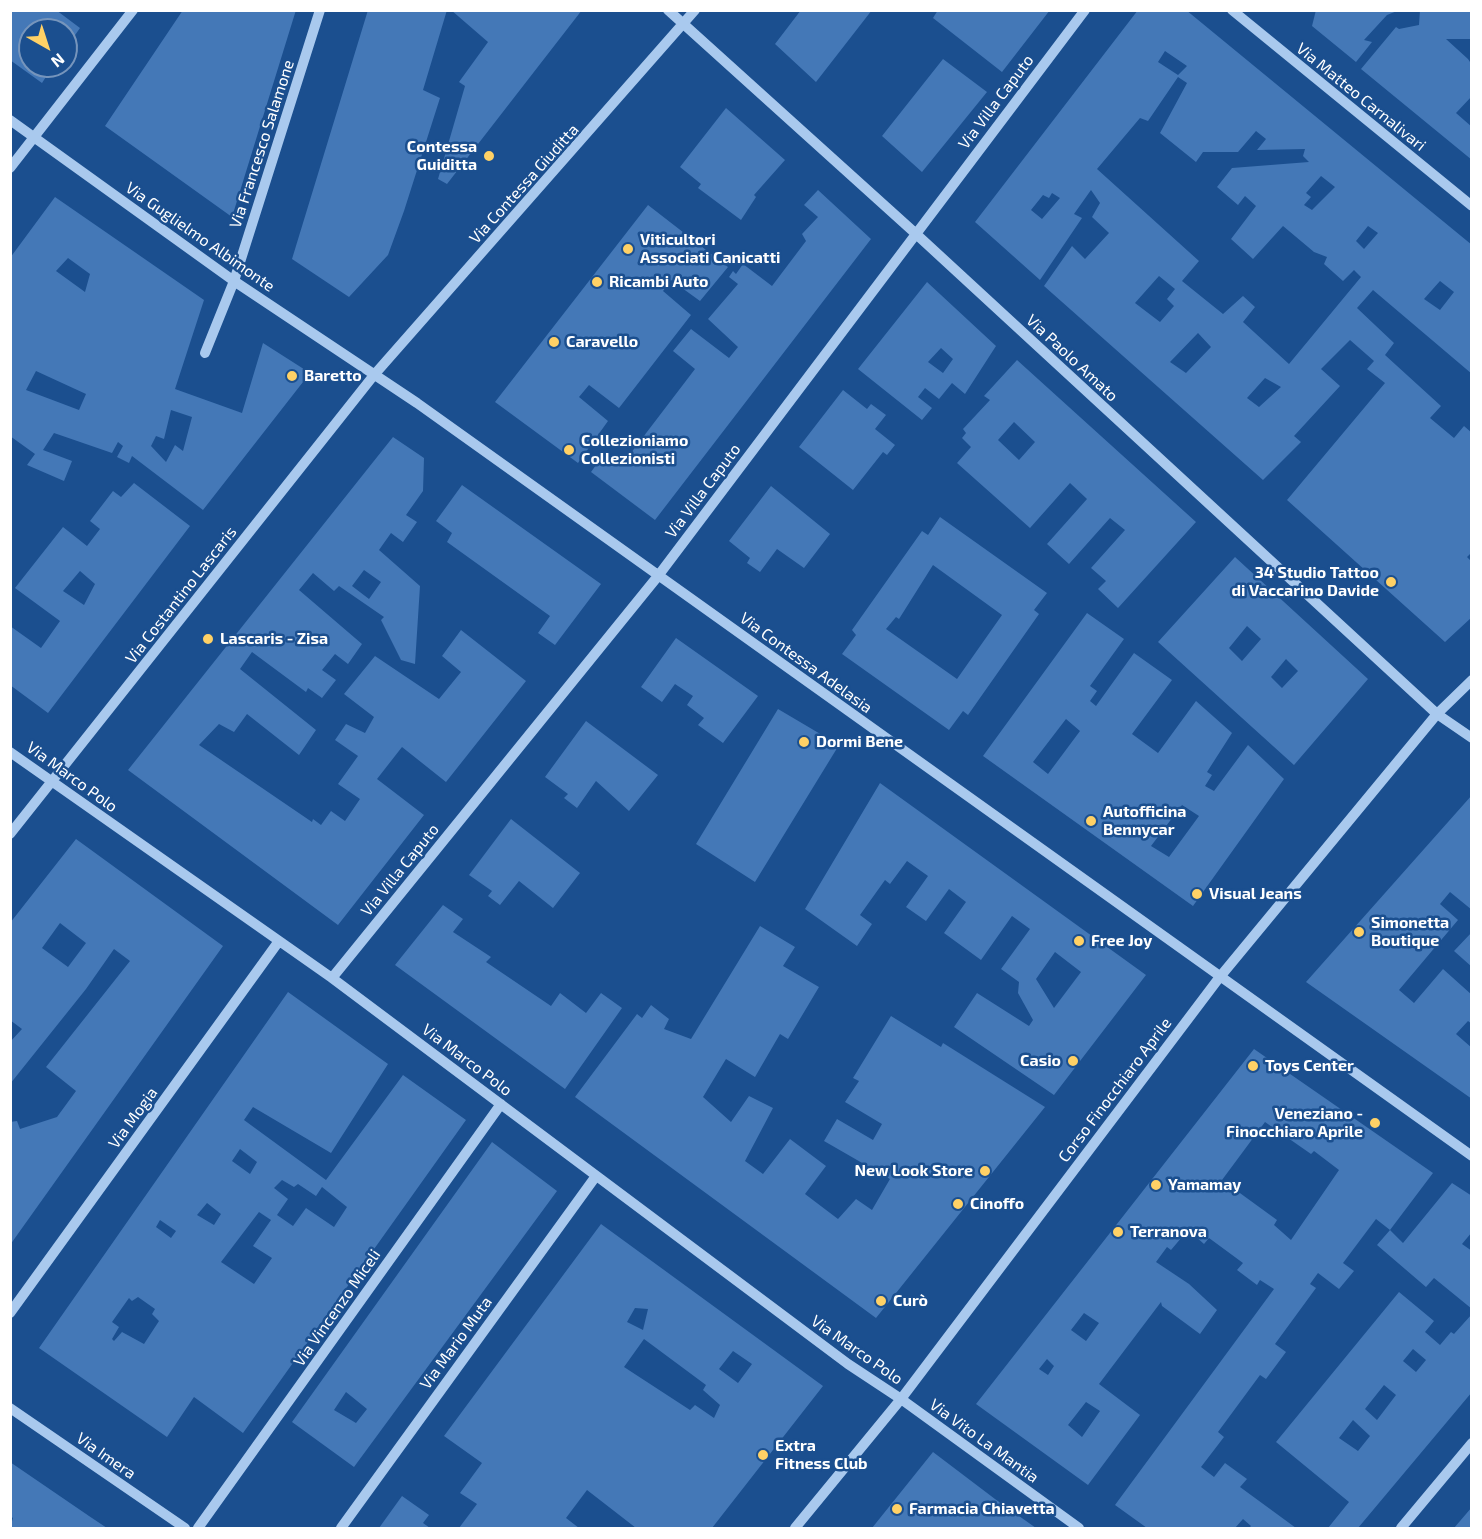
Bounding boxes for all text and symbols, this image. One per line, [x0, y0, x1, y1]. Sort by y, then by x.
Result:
north arrow [18, 18, 78, 78]
street label: Via Matteo Carnalivari [1292, 39, 1430, 155]
text: N [48, 50, 69, 72]
street label: Via Villa Caputo [954, 51, 1038, 153]
street label: Via Francesco Salamone [226, 57, 298, 231]
street label: Via Contessa Giuditta [465, 120, 583, 248]
place label: Contessa Guiditta [407, 137, 477, 175]
marker: Contessa Guiditta [482, 149, 496, 163]
street label: Via Guglielmo Albimonte [122, 178, 278, 296]
place label: Viticultori Associati Canicatti [640, 230, 780, 268]
marker: Viticultori Associati Canicatti [621, 242, 635, 256]
place label: Ricambi Auto [609, 272, 708, 292]
marker: Ricambi Auto [590, 275, 604, 289]
street label: Via Paolo Amato [1022, 311, 1122, 405]
place label: Caravello [566, 332, 638, 352]
marker: Caravello [547, 335, 561, 349]
place label: Baretto [304, 366, 362, 386]
marker: Baretto [285, 369, 299, 383]
place label: Collezioniamo Collezionisti [581, 431, 688, 469]
street label: Via Villa Caputo [661, 440, 745, 542]
marker: Collezioniamo Collezionisti [562, 443, 576, 457]
street label: Via Costantino Lascaris [121, 523, 241, 667]
place label: 34 Studio Tattoo di Vaccarino Davide [1232, 563, 1379, 601]
marker: 34 Studio Tattoo di Vaccarino Davide [1384, 575, 1398, 589]
street label: Via Contessa Adelasia [736, 609, 876, 717]
place label: Lascaris - Zisa [220, 629, 328, 649]
marker: Lascaris - Zisa [201, 632, 215, 646]
place label: Dormi Bene [816, 732, 903, 752]
marker: Dormi Bene [797, 735, 811, 749]
street label: Via Marco Polo [23, 738, 121, 816]
place label: Autofficina Bennycar [1103, 802, 1186, 840]
marker: Autofficina Bennycar [1084, 814, 1098, 828]
street label: Via Villa Caputo [357, 820, 443, 920]
place label: Visual Jeans [1209, 884, 1302, 904]
marker: Visual Jeans [1190, 887, 1204, 901]
place label: Simonetta Boutique [1371, 913, 1449, 951]
marker: Simonetta Boutique [1352, 925, 1366, 939]
place label: Free Joy [1091, 931, 1152, 951]
marker: Free Joy [1072, 934, 1086, 948]
street label: Corso Finocchiaro Aprile [1054, 1014, 1176, 1166]
street label: Via Marco Polo [418, 1020, 516, 1100]
place label: Casio [1020, 1051, 1061, 1071]
marker: Casio [1066, 1054, 1080, 1068]
place label: Toys Center [1265, 1056, 1354, 1076]
marker: Toys Center [1246, 1059, 1260, 1073]
street label: Via Mogia [104, 1084, 162, 1152]
place label: Veneziano - Finocchiaro Aprile [1226, 1104, 1363, 1142]
marker: Veneziano - Finocchiaro Aprile [1368, 1116, 1382, 1130]
place label: New Look Store [855, 1161, 973, 1181]
marker: New Look Store [978, 1164, 992, 1178]
place label: Yamamay [1168, 1175, 1241, 1195]
marker: Yamamay [1149, 1178, 1163, 1192]
place label: Cinoffo [970, 1194, 1024, 1214]
marker: Cinoffo [951, 1197, 965, 1211]
place label: Terranova [1130, 1222, 1207, 1242]
marker: Terranova [1111, 1225, 1125, 1239]
street label: Via Vincenzo Miceli [289, 1246, 385, 1370]
place label: Curò [893, 1291, 928, 1311]
street label: Via Mario Muta [416, 1293, 496, 1393]
marker: Curò [874, 1294, 888, 1308]
street label: Via Marco Polo [807, 1311, 907, 1389]
street label: Via Vito La Mantia [926, 1395, 1042, 1487]
street label: Via Imera [73, 1429, 139, 1483]
place label: Extra Fitness Club [775, 1436, 868, 1474]
marker: Extra Fitness Club [756, 1448, 770, 1462]
place label: Farmacia Chiavetta [909, 1499, 1055, 1519]
marker: Farmacia Chiavetta [890, 1502, 904, 1516]

